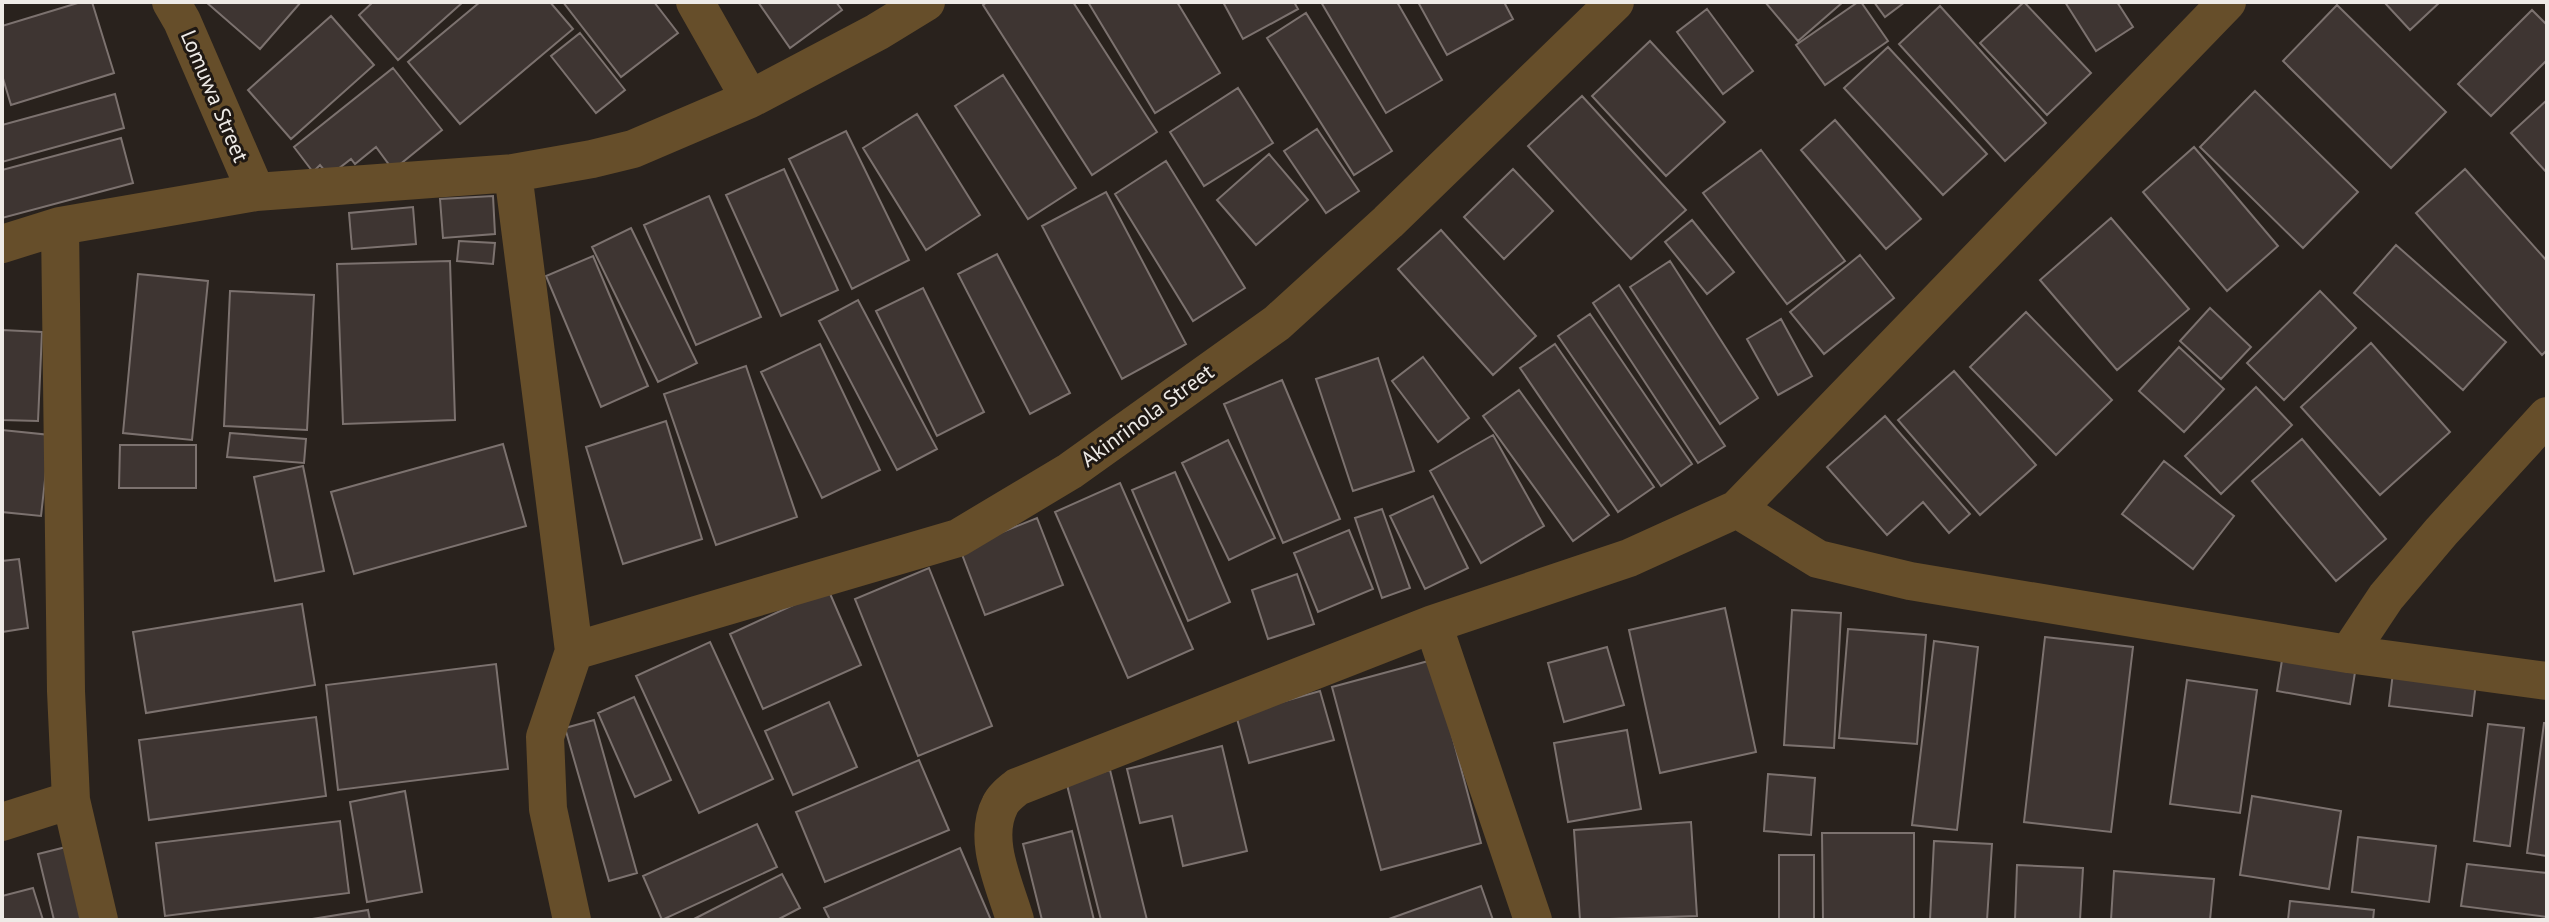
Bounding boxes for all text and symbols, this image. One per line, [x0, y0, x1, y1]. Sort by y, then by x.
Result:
street label: Lomuwa Street [175, 26, 256, 167]
street label: Akinrinola Street [1075, 357, 1220, 473]

